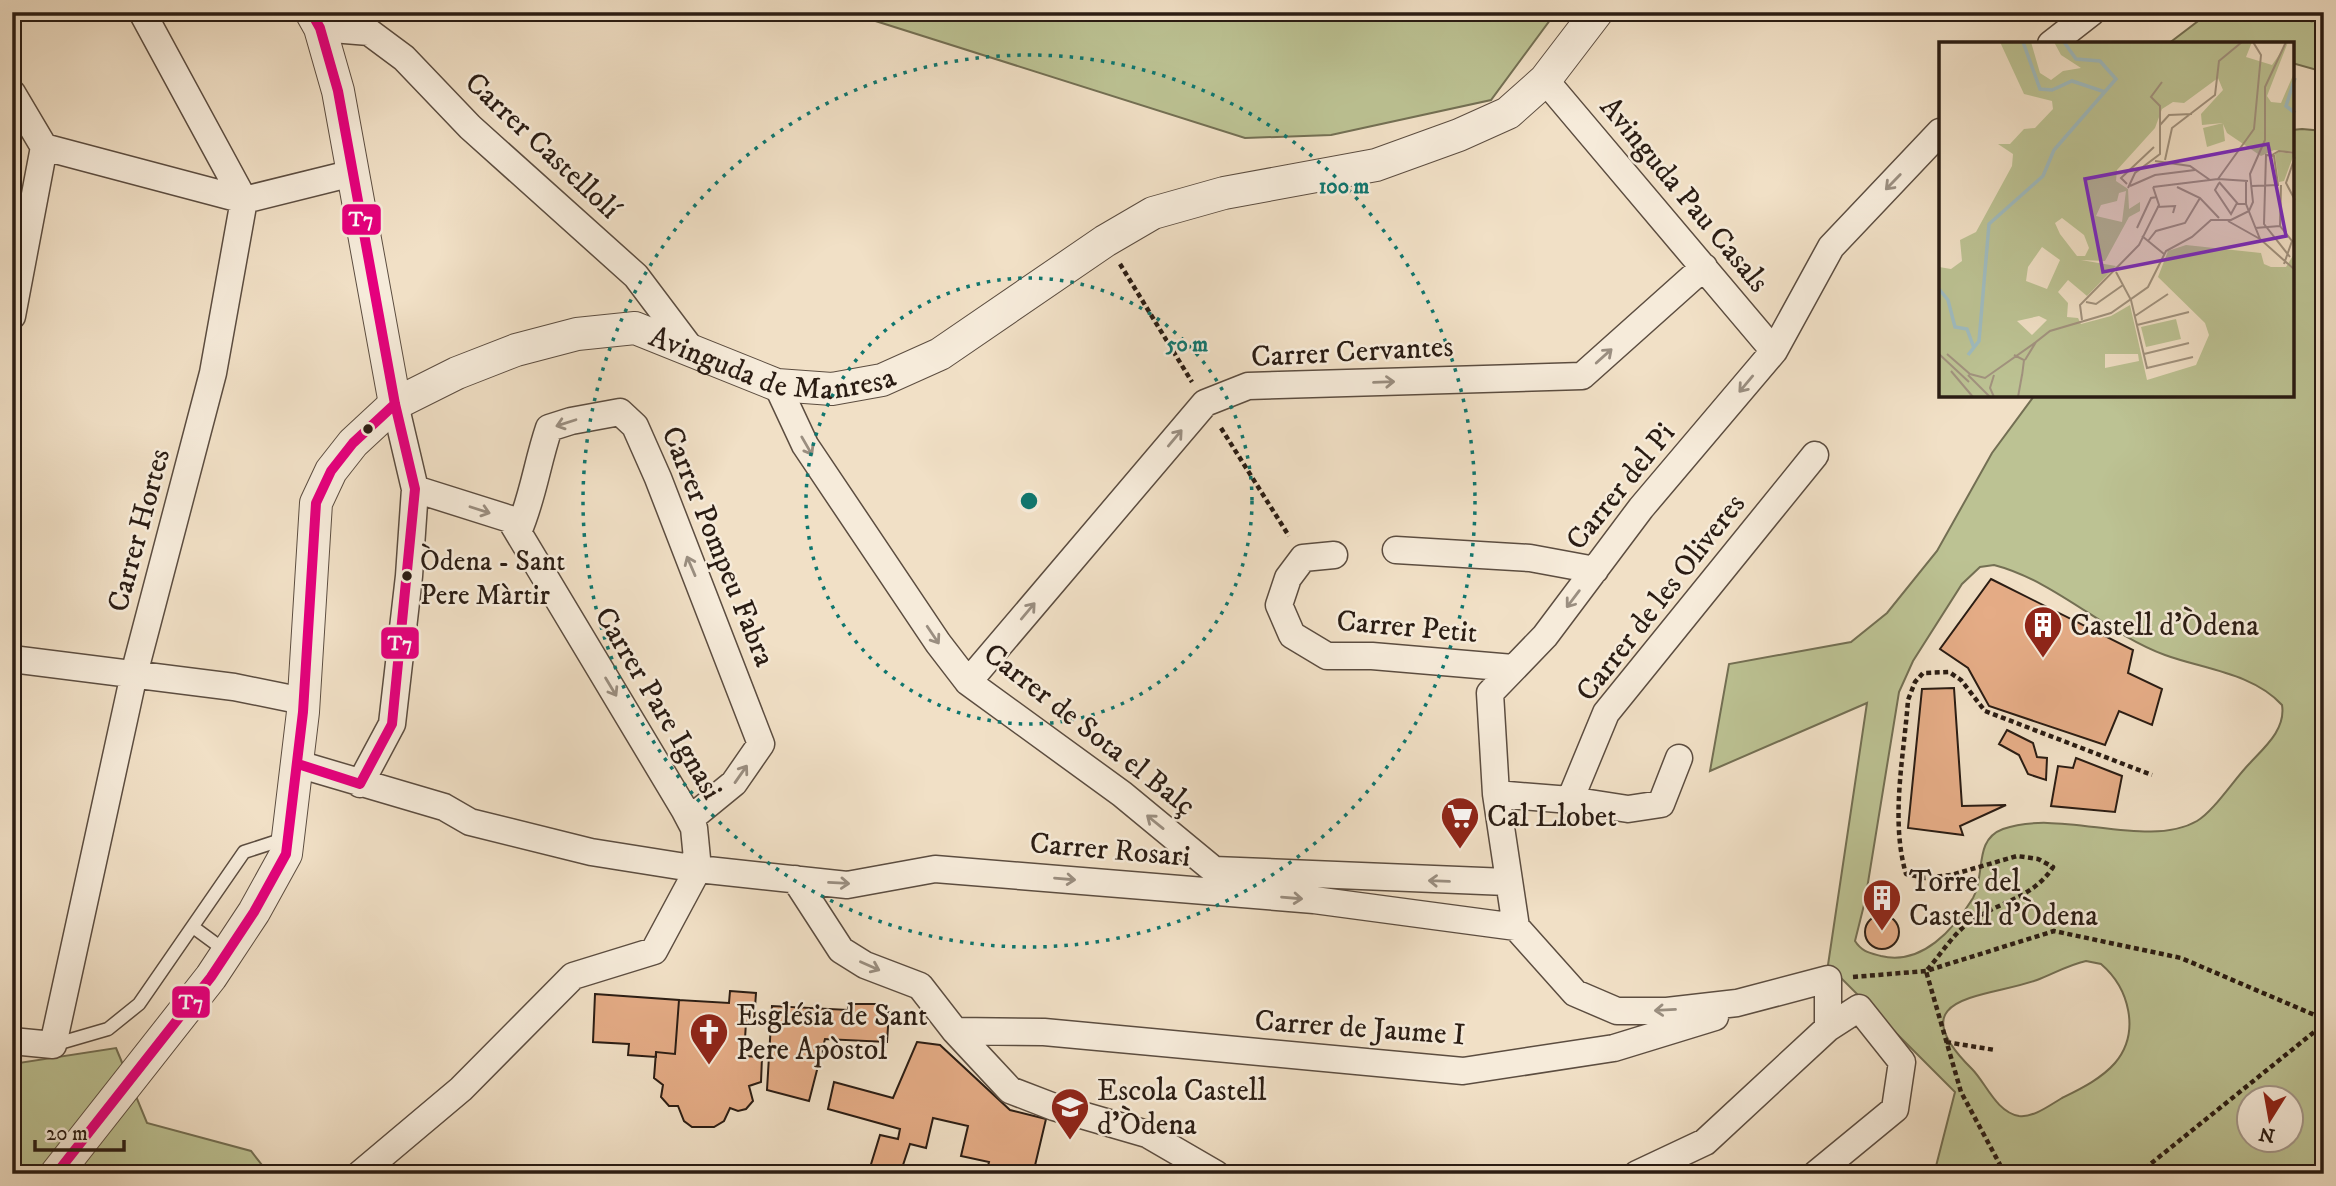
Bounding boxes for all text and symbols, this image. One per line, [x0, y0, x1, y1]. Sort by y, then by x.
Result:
inset map [1939, 42, 2294, 397]
street label: Carrer Castellolí [457, 65, 628, 228]
street label: Avinguda Pau Casals [1591, 90, 1776, 300]
one-way arrow [1885, 173, 1902, 190]
text: 100 m [1319, 174, 1369, 200]
line badge: T7 [341, 203, 382, 236]
text: T7 [348, 209, 373, 232]
street label: Avinguda de Manresa [644, 319, 902, 409]
street label: Carrer Cervantes [1250, 329, 1454, 376]
text: 50 m [1165, 332, 1208, 358]
one-way arrow [1594, 348, 1612, 364]
one-way arrow [1372, 375, 1395, 388]
one-way arrow [1738, 375, 1754, 393]
street label: Carrer del Pi [1559, 416, 1684, 558]
one-way arrow [555, 417, 577, 430]
street label: Carrer Pompeu Fabra [653, 421, 783, 672]
unlabelled marker [361, 422, 375, 436]
one-way arrow [1167, 429, 1183, 447]
one-way arrow [800, 435, 814, 455]
street label: Carrer Hortes [100, 445, 179, 616]
street label: Carrer de les Oliveres [1569, 487, 1754, 709]
centre of rings [1017, 489, 1041, 513]
one-way arrow [469, 504, 491, 517]
place label: Òdena - Sant Pere Màrtir [420, 543, 565, 613]
one-way arrow [684, 556, 697, 577]
marker: Òdena - Sant Pere Màrtir [400, 569, 414, 583]
one-way arrow [1565, 589, 1580, 608]
street label: Carrer Pare Ignasi [586, 601, 730, 807]
one-way arrow [1020, 602, 1036, 620]
street label: Carrer Petit [1335, 603, 1479, 652]
building icon: Castell d'Òdena [2022, 604, 2064, 659]
place label: Castell d'Òdena [2070, 606, 2259, 645]
one-way arrow [926, 625, 940, 644]
line badge: T7 [380, 626, 420, 660]
text: T7 [387, 633, 412, 656]
street label: Carrer de Sota el Balç [975, 636, 1203, 825]
one-way arrow [604, 677, 618, 697]
one-way arrow [734, 765, 748, 784]
supermarket icon: Cal Llobet [1439, 795, 1481, 850]
place label: Cal Llobet [1487, 799, 1617, 836]
one-way arrow [1147, 814, 1165, 830]
street label: Carrer Rosari [1028, 825, 1192, 876]
place label: Torre del Castell d'Òdena [1909, 864, 2098, 935]
one-way arrow [1053, 873, 1076, 886]
one-way arrow [1428, 874, 1451, 887]
one-way arrow [827, 877, 850, 890]
building icon: Torre del Castell d'Òdena [1861, 877, 1903, 932]
one-way arrow [1280, 892, 1302, 905]
one-way arrow [859, 960, 880, 973]
line badge: T7 [171, 985, 211, 1019]
text: T7 [178, 992, 203, 1015]
place label: Església de Sant Pere Apòstol [736, 998, 928, 1069]
street label: Carrer de Jaume I [1253, 1003, 1466, 1054]
one-way arrow [1654, 1004, 1677, 1017]
church icon: Església de Sant Pere Apòstol [688, 1011, 730, 1066]
place label: Escola Castell d'Òdena [1097, 1073, 1267, 1144]
north arrow [2234, 1084, 2304, 1154]
school or university icon: Escola Castell d'Òdena [1049, 1086, 1091, 1141]
scale bar [35, 1109, 124, 1153]
text: 20 m [46, 1121, 88, 1147]
text: N [2257, 1121, 2277, 1147]

